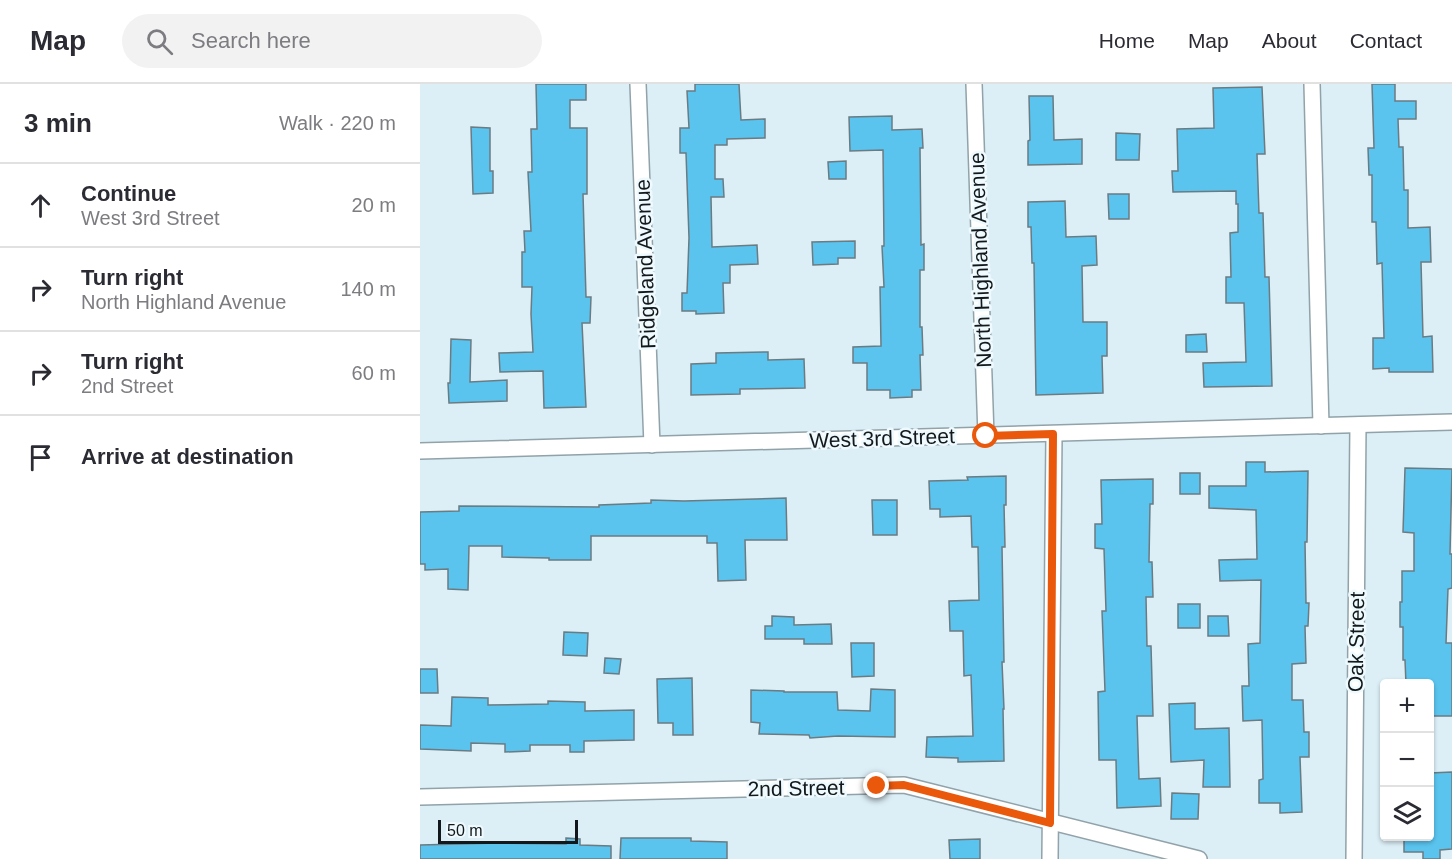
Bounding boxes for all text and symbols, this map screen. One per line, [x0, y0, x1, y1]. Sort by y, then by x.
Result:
search box [122, 14, 542, 68]
text: Map [30, 25, 86, 56]
icon: search [143, 25, 176, 58]
text: Search here [191, 28, 311, 53]
text: Home [1099, 29, 1155, 52]
text: Map [1188, 29, 1229, 52]
text: About [1262, 29, 1317, 52]
text: Contact [1350, 29, 1422, 52]
text: 3 min [24, 108, 92, 138]
text: Walk · 220 m [279, 112, 396, 134]
street label: North Highland Avenue [965, 152, 995, 368]
street label: Ridgeland Avenue [631, 179, 659, 349]
text: Continue [81, 181, 176, 206]
icon: ahead [24, 189, 57, 222]
text: 20 m [352, 194, 396, 216]
text: West 3rd Street [81, 207, 220, 229]
text: Turn right [81, 265, 183, 290]
icon: right [24, 273, 57, 306]
text: 140 m [340, 278, 396, 300]
text: North Highland Avenue [81, 291, 286, 313]
text: Turn right [81, 349, 183, 374]
icon: right [24, 357, 57, 390]
text: 60 m [352, 362, 396, 384]
text: 2nd Street [81, 375, 173, 397]
route start [972, 422, 998, 448]
street label: West 3rd Street [809, 424, 955, 452]
icon: arrive [24, 441, 57, 474]
text: Arrive at destination [81, 444, 294, 469]
street label: Oak Street [1344, 591, 1368, 692]
map controls [1380, 679, 1434, 841]
button: + [1380, 679, 1434, 733]
button: − [1380, 733, 1434, 787]
route end [863, 772, 889, 798]
street label: 2nd Street [747, 776, 845, 800]
button: layers [1380, 787, 1434, 841]
scale bar [438, 817, 578, 844]
text: 50 m [447, 822, 483, 839]

